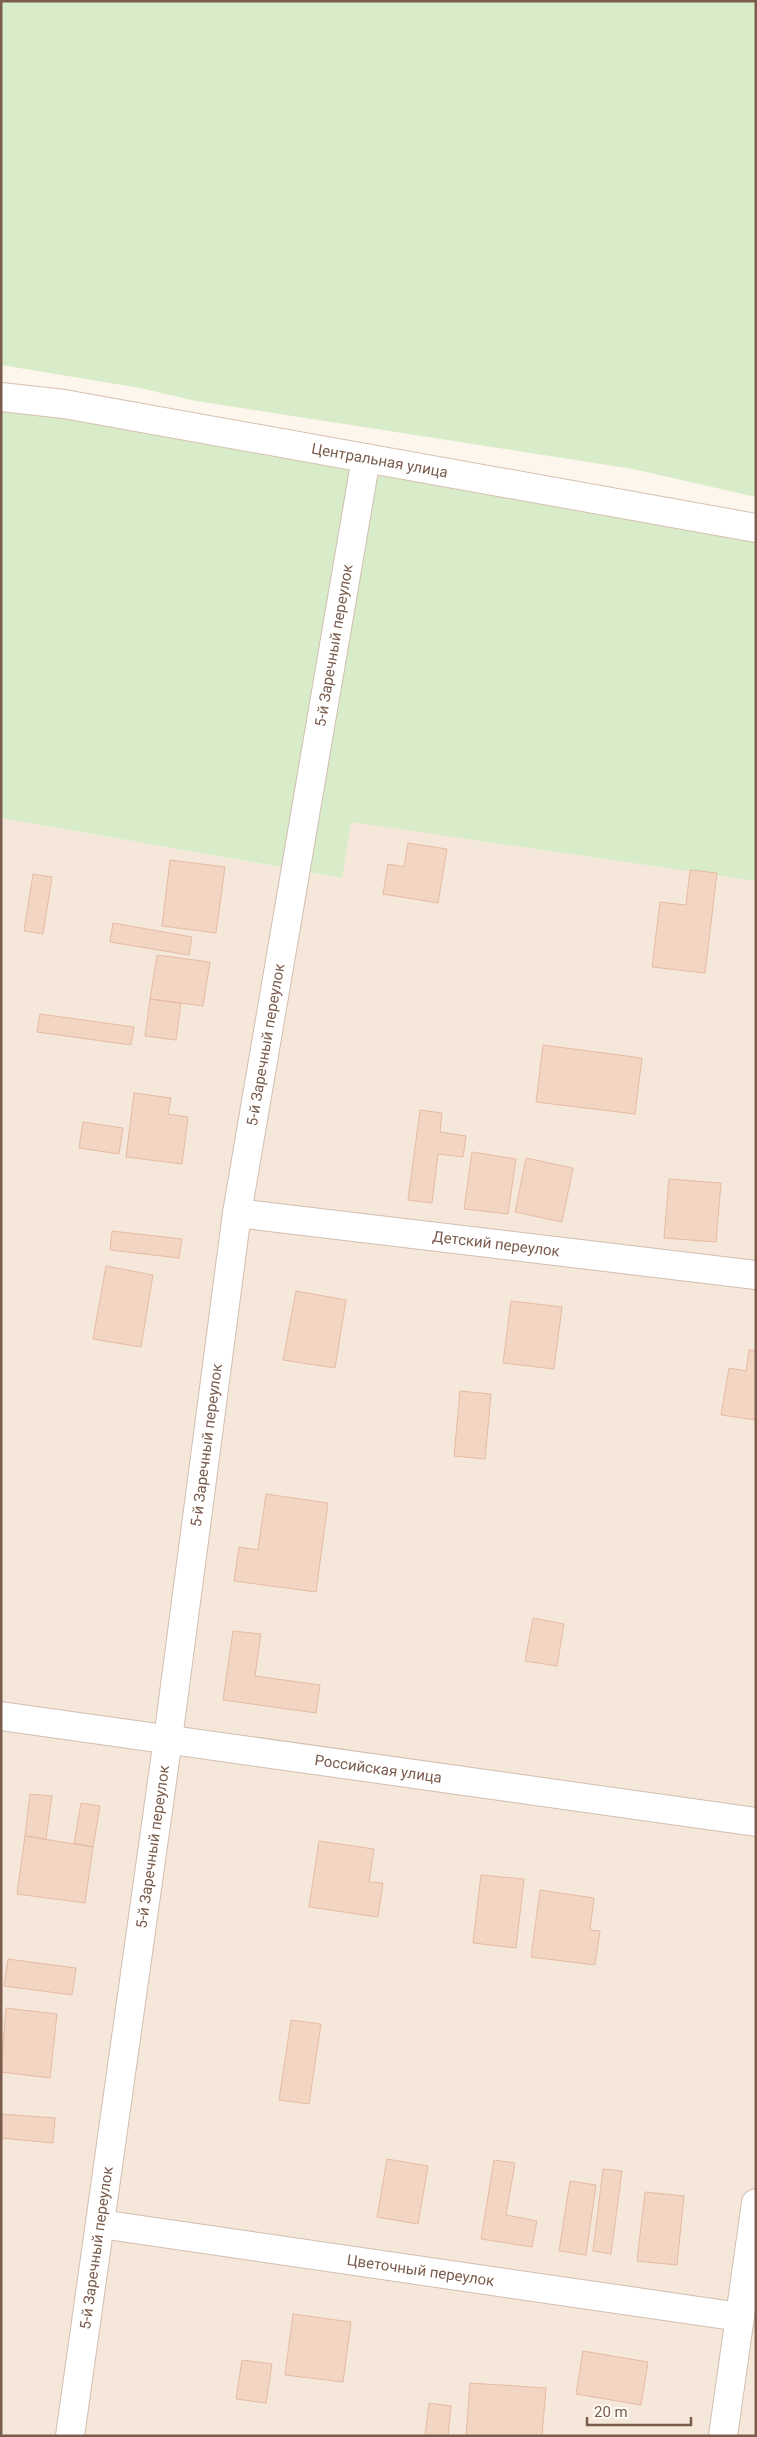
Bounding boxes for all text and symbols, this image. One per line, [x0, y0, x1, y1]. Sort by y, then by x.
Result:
street label: Центральная улица [310, 439, 449, 482]
street label: 5-й Заречный переулок [311, 563, 357, 728]
street label: 5-й Заречный переулок [243, 962, 288, 1127]
street label: Детский переулок [432, 1227, 561, 1260]
street label: 5-й Заречный переулок [187, 1363, 226, 1528]
street label: Российская улица [314, 1751, 443, 1787]
street label: 5-й Заречный переулок [132, 1764, 173, 1929]
street label: 5-й Заречный переулок [76, 2165, 117, 2331]
street label: Цветочный переулок [346, 2251, 496, 2290]
scale bar [587, 2394, 691, 2426]
text: 20 m [594, 2403, 628, 2421]

